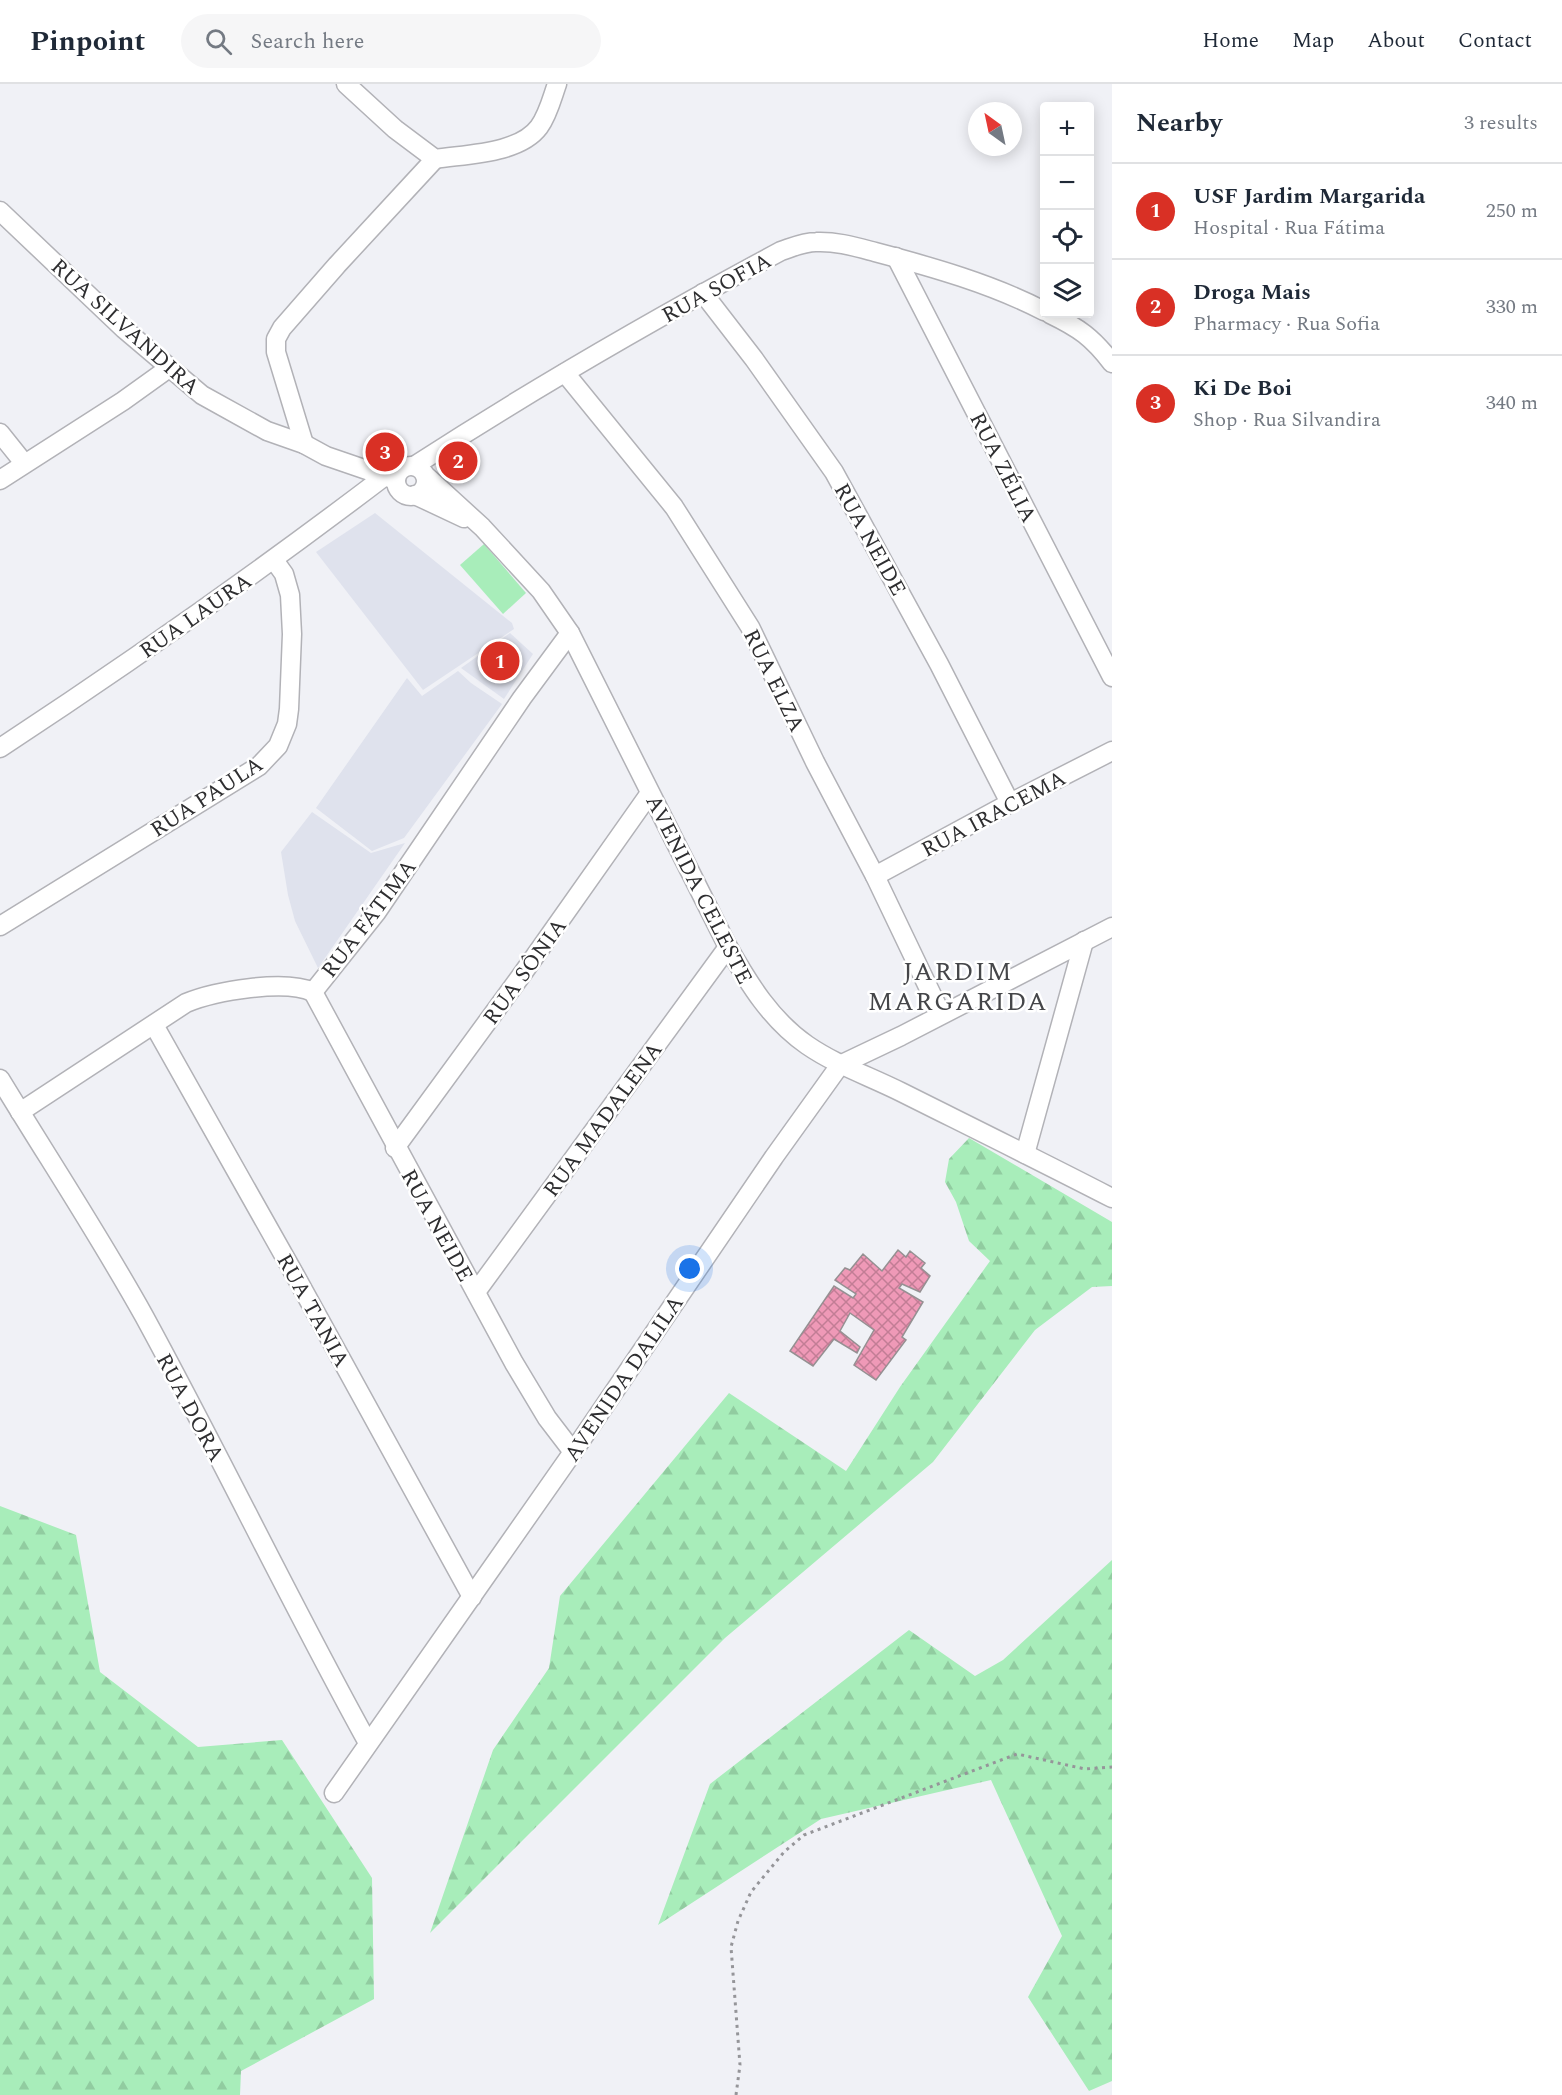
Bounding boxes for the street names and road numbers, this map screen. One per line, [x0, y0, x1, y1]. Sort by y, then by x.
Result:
street label: RUA SOFIA [656, 245, 778, 332]
street label: RUA SILVANDIRA [43, 251, 207, 403]
street label: RUA ZÉLIA [961, 407, 1045, 529]
street label: RUA NEIDE [825, 477, 914, 602]
street label: RUA LAURA [133, 565, 259, 667]
street label: RUA ELZA [734, 623, 813, 738]
street label: RUA PAULA [144, 748, 270, 846]
street label: RUA IRACEMA [915, 762, 1072, 866]
street label: AVENIDA CELESTE [637, 789, 761, 990]
street label: RUA FÁTIMA [313, 853, 425, 985]
street label: RUA SÔNIA [475, 912, 575, 1032]
street label: RUA MADALENA [536, 1035, 671, 1204]
street label: RUA NEIDE [392, 1163, 481, 1288]
street label: RUA TANIA [268, 1248, 358, 1374]
street label: AVENIDA DALILA [556, 1289, 692, 1469]
street label: RUA DORA [147, 1347, 232, 1468]

